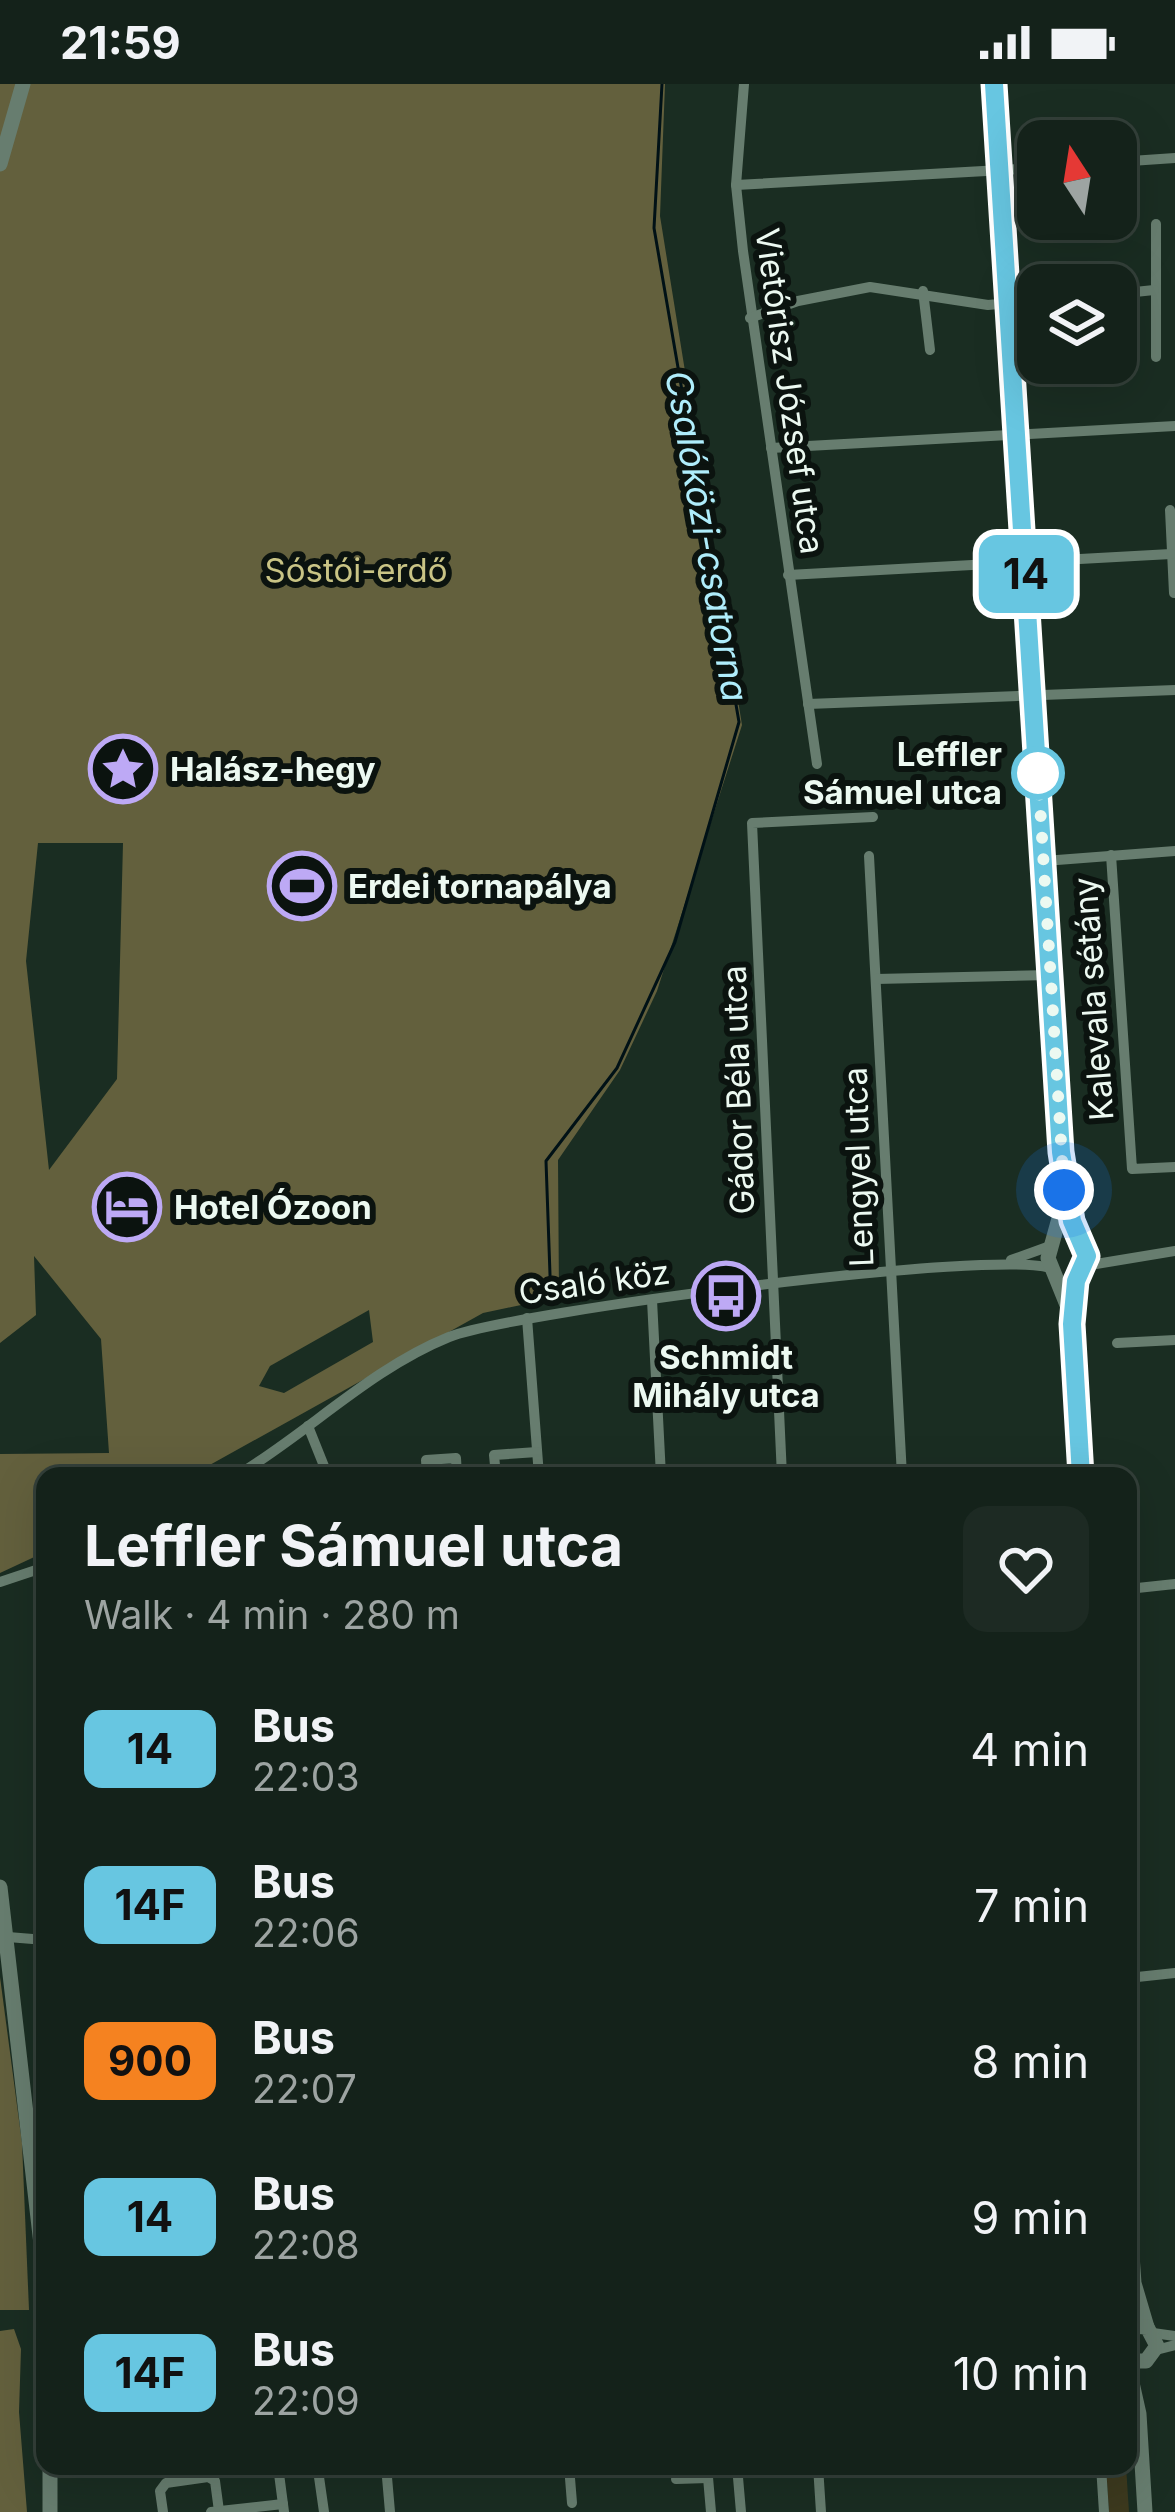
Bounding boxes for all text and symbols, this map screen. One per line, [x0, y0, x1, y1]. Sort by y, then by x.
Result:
text: 21:59 [60, 15, 181, 70]
north arrow [1017, 120, 1137, 240]
map controls [1017, 120, 1137, 384]
street label: Vietórisz József utca [747, 226, 833, 556]
button: layers [1017, 264, 1137, 384]
water label: Csalóközi-csatorna [656, 367, 758, 705]
line badge: 14 [972, 535, 1080, 613]
text: 14 [1003, 548, 1049, 599]
park label: Sóstói-erdő [265, 550, 447, 590]
place icon: Halász-hegy [88, 734, 158, 804]
place label: Leffler Sámuel utca [803, 734, 1002, 812]
marker: Leffler Sámuel utca [1013, 748, 1063, 798]
place label: Halász-hegy [170, 749, 376, 789]
sports icon: Erdei tornapálya [267, 851, 337, 921]
place label: Erdei tornapálya [348, 866, 612, 906]
street label: Kalevala sétány [1065, 876, 1121, 1122]
street label: Gádor Béla utca [714, 965, 762, 1215]
street label: Lengyel utca [835, 1066, 881, 1268]
your location [1034, 1160, 1094, 1220]
hotel icon: Hotel Ózoon [92, 1172, 162, 1242]
place label: Hotel Ózoon [174, 1187, 372, 1227]
street label: Csaló köz [516, 1252, 672, 1312]
bus stop icon: Schmidt Mihály utca [691, 1261, 761, 1331]
place label: Schmidt Mihály utca [632, 1337, 820, 1415]
button: heart [963, 1506, 1089, 1632]
text: Leffler Sámuel utca [84, 1511, 623, 1580]
text: Walk · 4 min · 280 m [84, 1591, 460, 1638]
text: Bus [252, 1698, 335, 1753]
text: 4 min [970, 1722, 1089, 1777]
text: 14 [127, 1723, 173, 1774]
text: 22:03 [252, 1753, 360, 1800]
text: Bus [252, 1854, 335, 1909]
text: 7 min [974, 1878, 1089, 1933]
text: 14F [114, 1879, 186, 1930]
text: 22:06 [252, 1909, 360, 1956]
text: Bus [252, 2010, 335, 2065]
text: 8 min [972, 2034, 1089, 2089]
text: 900 [108, 2035, 192, 2086]
text: 22:07 [252, 2065, 357, 2112]
text: Bus [252, 2166, 335, 2221]
text: 9 min [972, 2190, 1089, 2245]
text: 14 [127, 2191, 173, 2242]
text: 22:08 [252, 2221, 360, 2268]
text: Bus [252, 2322, 335, 2377]
text: 10 min [953, 2346, 1089, 2401]
text: 14F [114, 2347, 186, 2398]
text: 22:09 [252, 2377, 360, 2424]

